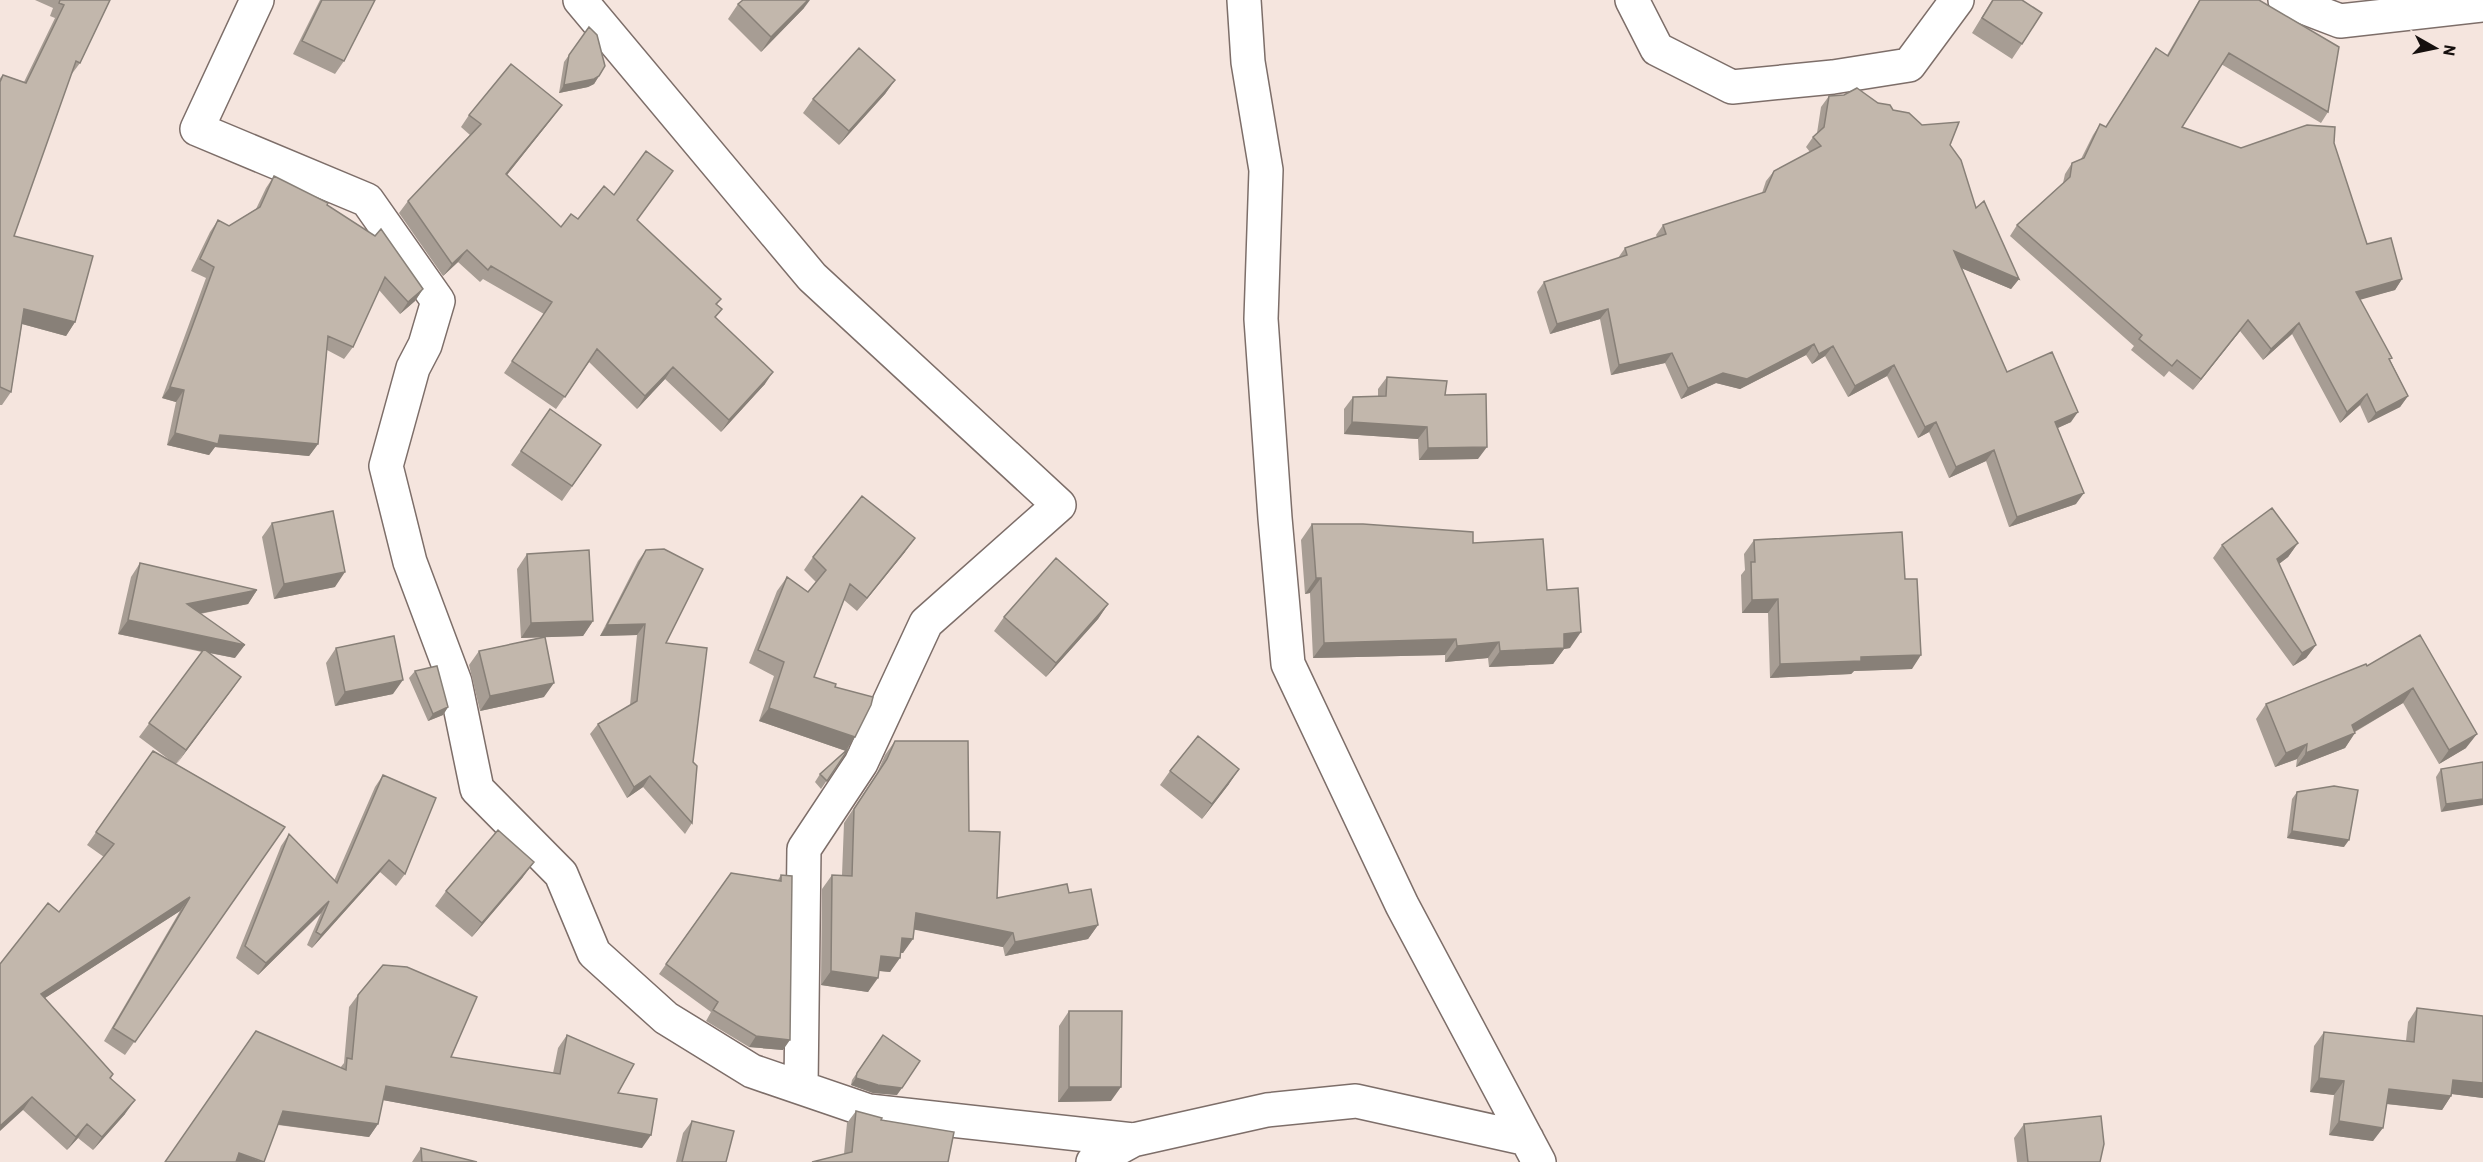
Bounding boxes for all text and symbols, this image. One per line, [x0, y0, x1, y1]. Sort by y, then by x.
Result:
north arrow [2405, 18, 2465, 78]
text: N [2440, 44, 2461, 57]

